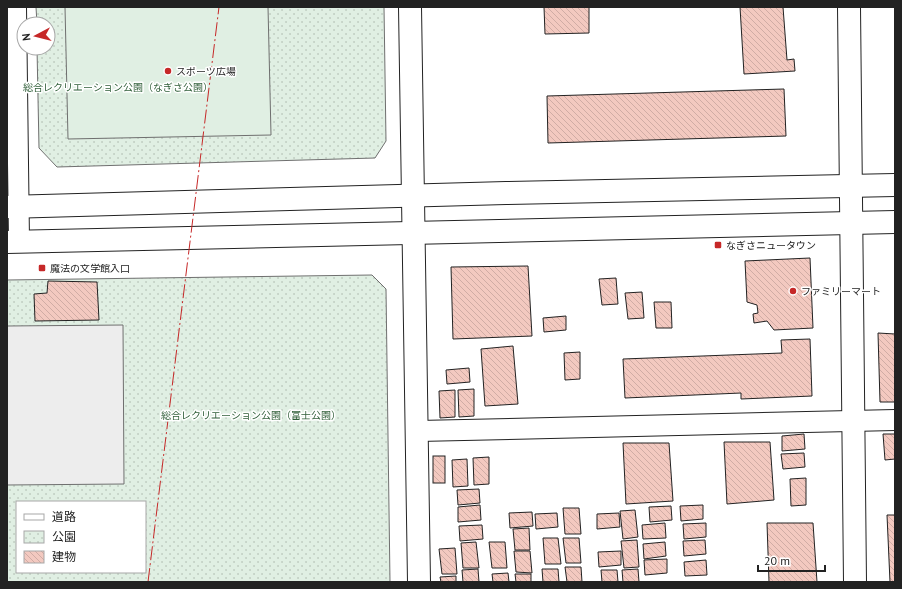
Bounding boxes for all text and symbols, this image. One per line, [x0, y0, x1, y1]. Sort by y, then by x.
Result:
north arrow [16, 16, 56, 56]
text: N [19, 33, 33, 42]
place label: スポーツ広場 [176, 65, 236, 78]
marker: スポーツ広場 [163, 66, 173, 76]
park label: 総合レクリエーション公園（なぎさ公園） [23, 81, 213, 94]
place label: なぎさニュータウン [726, 239, 816, 252]
marker: なぎさニュータウン [713, 240, 723, 250]
place label: 魔法の文学館入口 [50, 262, 130, 275]
marker: 魔法の文学館入口 [37, 263, 47, 273]
place label: ファミリーマート [801, 285, 881, 298]
marker: ファミリーマート [788, 286, 798, 296]
park label: 総合レクリエーション公園（富士公園） [161, 409, 341, 422]
legend [16, 501, 146, 573]
text: 道路 [52, 509, 76, 524]
text: 公園 [52, 529, 76, 544]
scale bar [758, 547, 825, 573]
text: 建物 [52, 549, 76, 564]
text: 20 m [764, 553, 790, 568]

